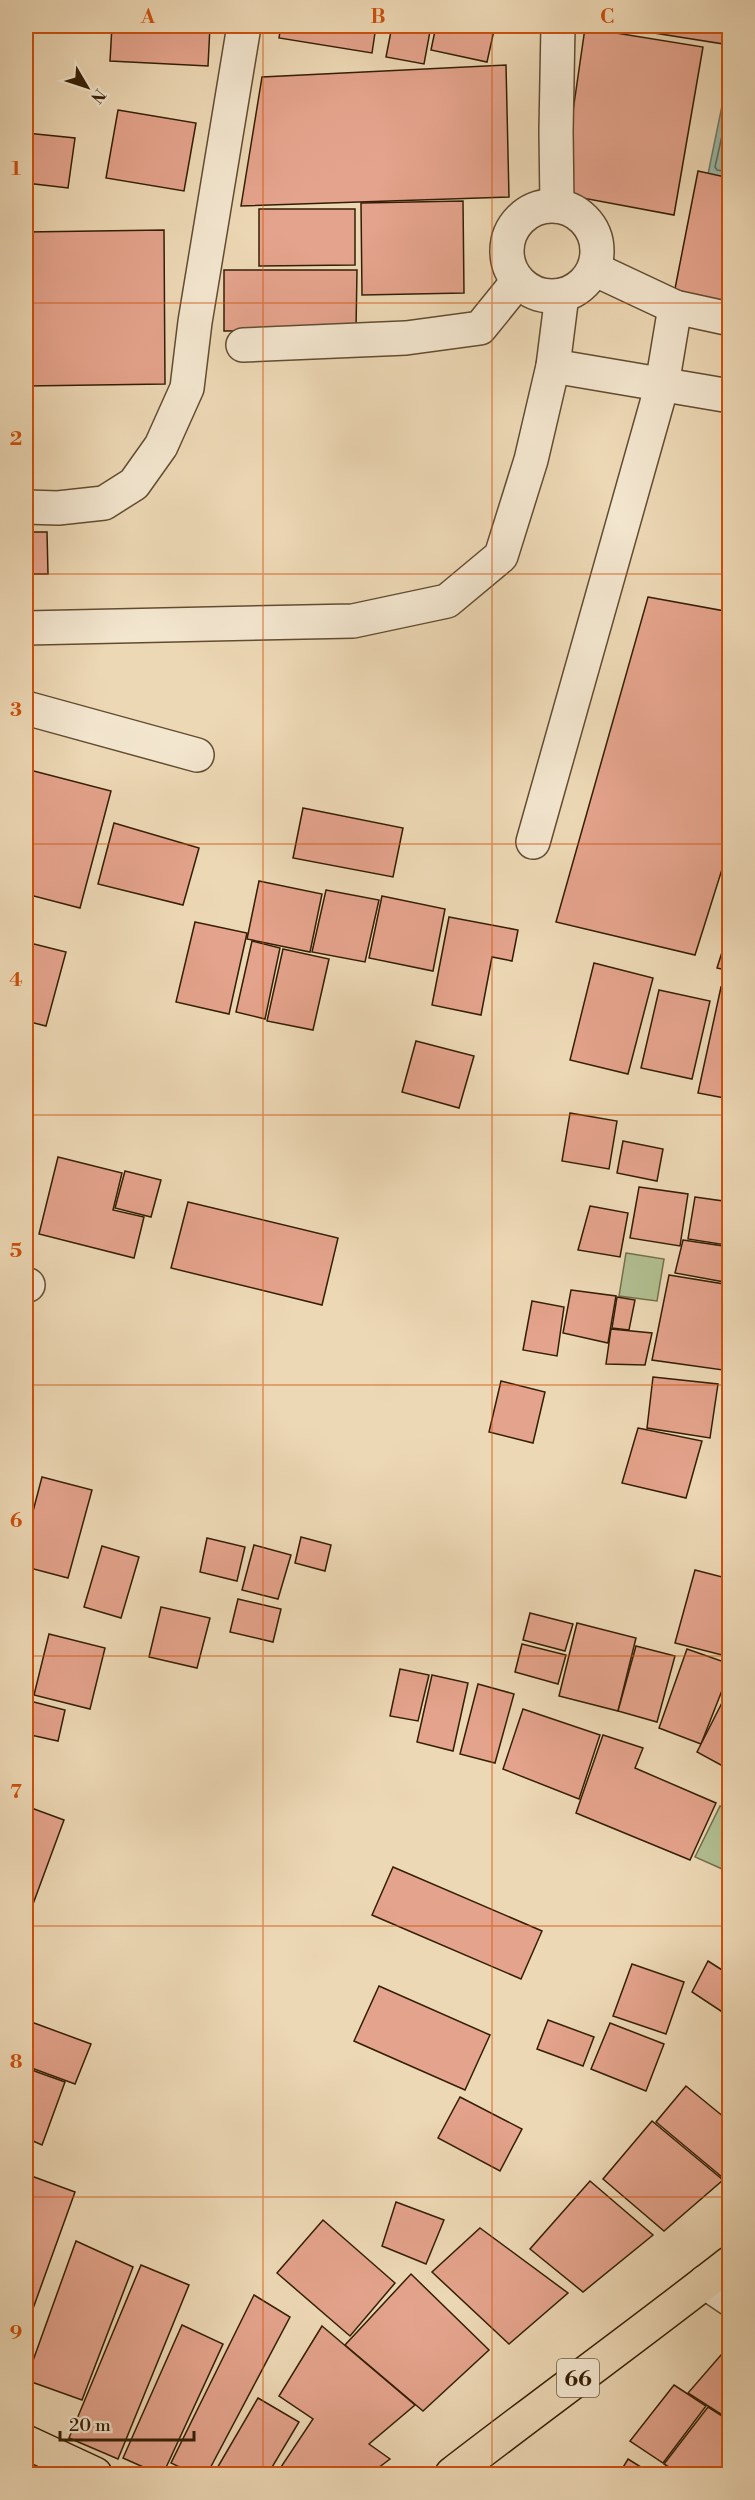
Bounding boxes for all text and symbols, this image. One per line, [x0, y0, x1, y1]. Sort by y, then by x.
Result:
text: A [140, 5, 156, 30]
text: B [370, 5, 386, 30]
text: C [600, 5, 614, 30]
north arrow [57, 57, 117, 117]
text: N [86, 85, 110, 107]
text: 1 [11, 157, 21, 182]
text: 2 [10, 427, 22, 452]
text: 3 [10, 698, 22, 723]
text: 4 [9, 968, 23, 993]
text: 5 [10, 1239, 22, 1264]
text: 6 [10, 1509, 23, 1534]
text: 7 [10, 1780, 22, 1805]
text: 8 [10, 2050, 23, 2075]
text: 9 [10, 2321, 22, 2346]
road number: 66 [557, 2359, 599, 2397]
scale bar [60, 2404, 194, 2442]
text: 20 m [69, 2414, 111, 2437]

